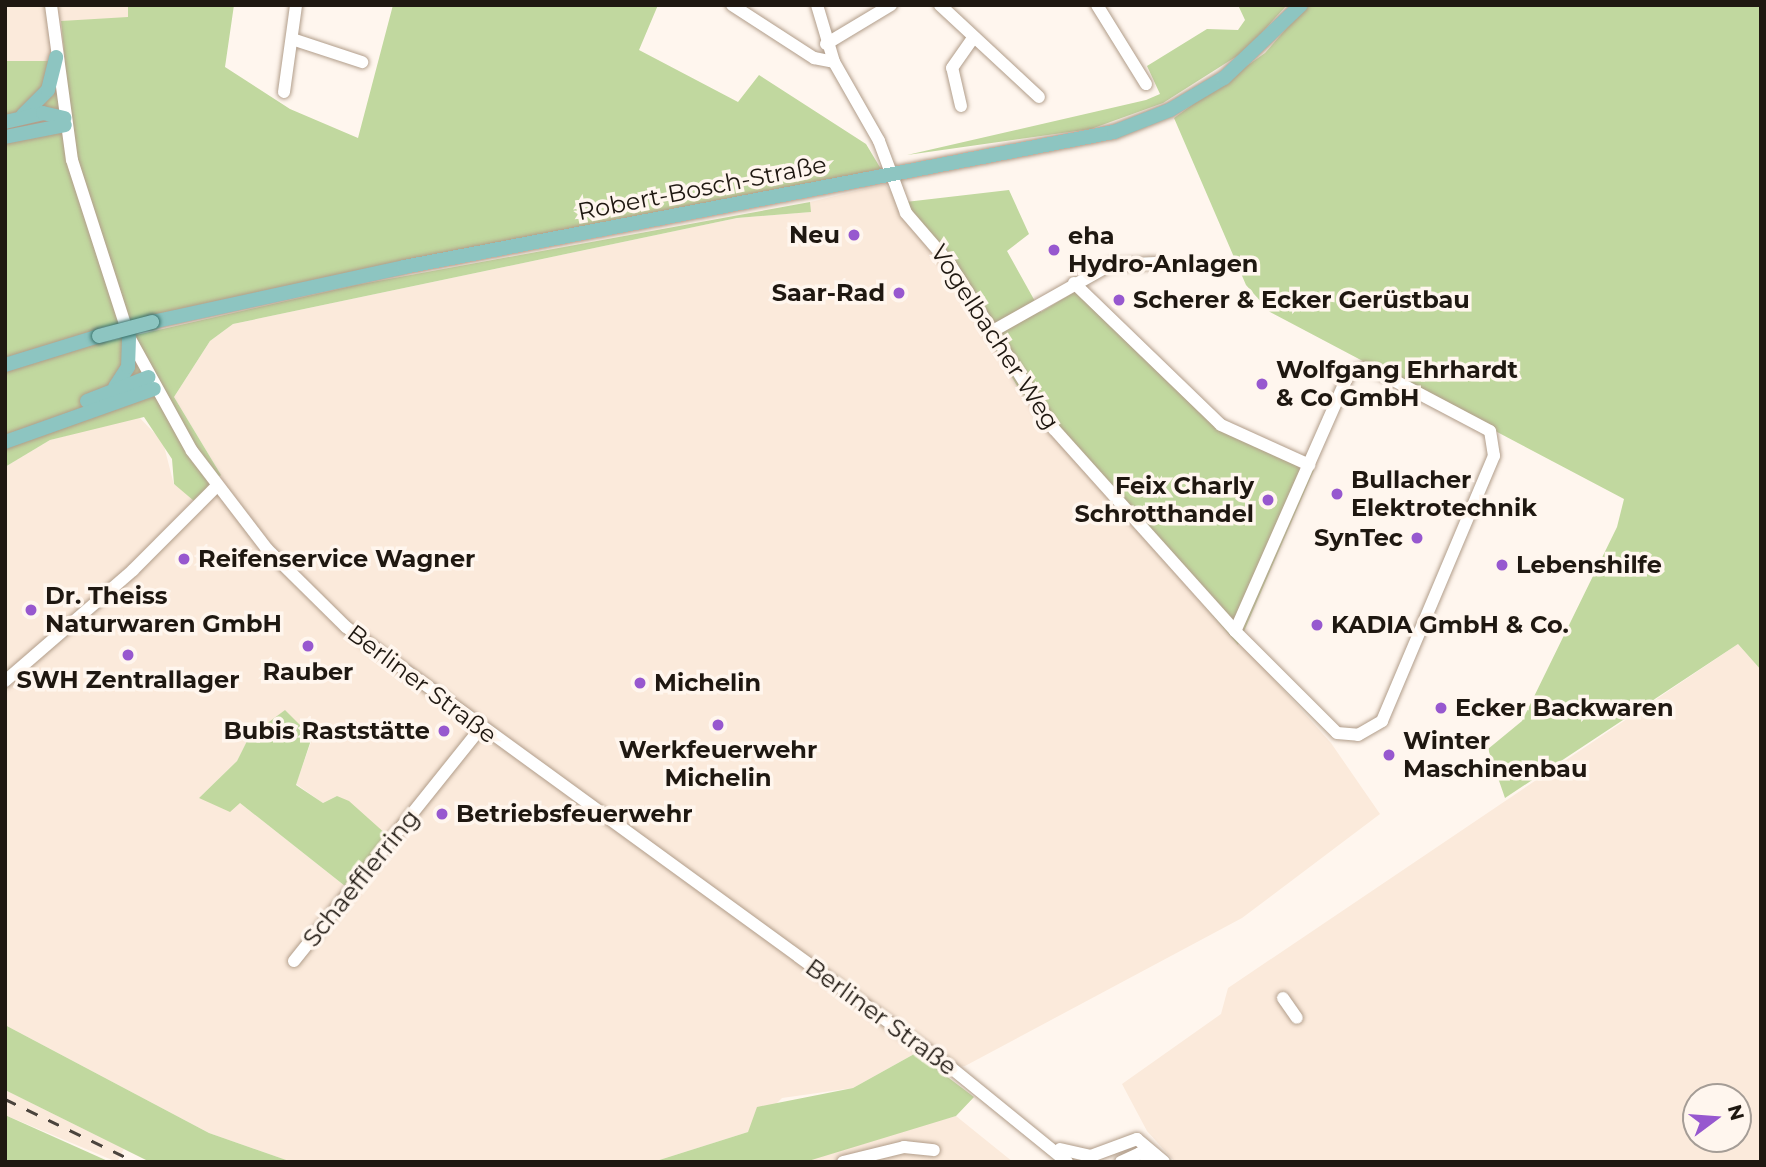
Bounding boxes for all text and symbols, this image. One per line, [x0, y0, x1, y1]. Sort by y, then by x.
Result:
street label: Robert-Bosch-Straße [575, 150, 829, 226]
place label: Neu [789, 221, 840, 249]
place label: eha Hydro-Anlagen [1068, 222, 1258, 278]
marker: Neu [846, 227, 862, 243]
street label: Vogelbacher Weg [925, 239, 1065, 435]
marker: eha Hydro-Anlagen [1046, 242, 1062, 258]
place label: Saar-Rad [772, 279, 885, 307]
marker: Saar-Rad [891, 285, 907, 301]
place label: Scherer & Ecker Gerüstbau [1133, 286, 1470, 314]
marker: Scherer & Ecker Gerüstbau [1111, 292, 1127, 308]
place label: Wolfgang Ehrhardt & Co GmbH [1276, 356, 1518, 412]
marker: Wolfgang Ehrhardt & Co GmbH [1254, 376, 1270, 392]
place label: Bullacher Elektrotechnik [1351, 466, 1537, 522]
place label: Feix Charly Schrotthandel [1075, 472, 1254, 528]
marker: Bullacher Elektrotechnik [1329, 486, 1345, 502]
marker: Feix Charly Schrotthandel [1260, 492, 1276, 508]
place label: SynTec [1314, 524, 1403, 552]
marker: SynTec [1409, 530, 1425, 546]
place label: Reifenservice Wagner [198, 545, 475, 573]
marker: Reifenservice Wagner [176, 551, 192, 567]
place label: Lebenshilfe [1516, 551, 1662, 579]
marker: Lebenshilfe [1494, 557, 1510, 573]
place label: Dr. Theiss Naturwaren GmbH [45, 582, 282, 638]
marker: Dr. Theiss Naturwaren GmbH [23, 602, 39, 618]
place label: KADIA GmbH & Co. [1331, 611, 1569, 639]
marker: KADIA GmbH & Co. [1309, 617, 1325, 633]
street label: Berliner Straße [342, 619, 502, 749]
marker: Rauber [300, 638, 316, 654]
marker: SWH Zentrallager [120, 647, 136, 663]
place label: Rauber [263, 658, 353, 686]
place label: SWH Zentrallager [16, 666, 240, 694]
place label: Michelin [654, 669, 761, 697]
marker: Michelin [632, 675, 648, 691]
place label: Ecker Backwaren [1455, 694, 1674, 722]
marker: Ecker Backwaren [1433, 700, 1449, 716]
place label: Bubis Raststätte [223, 717, 430, 745]
marker: Werkfeuerwehr Michelin [710, 717, 726, 733]
marker: Bubis Raststätte [436, 723, 452, 739]
place label: Winter Maschinenbau [1403, 727, 1587, 783]
place label: Werkfeuerwehr Michelin [619, 736, 817, 792]
marker: Winter Maschinenbau [1381, 747, 1397, 763]
place label: Betriebsfeuerwehr [456, 800, 693, 828]
street label: Schaefflerring [297, 804, 425, 952]
marker: Betriebsfeuerwehr [434, 806, 450, 822]
street label: Berliner Straße [800, 953, 962, 1081]
north arrow [1682, 1083, 1752, 1153]
text: N [1723, 1102, 1749, 1123]

